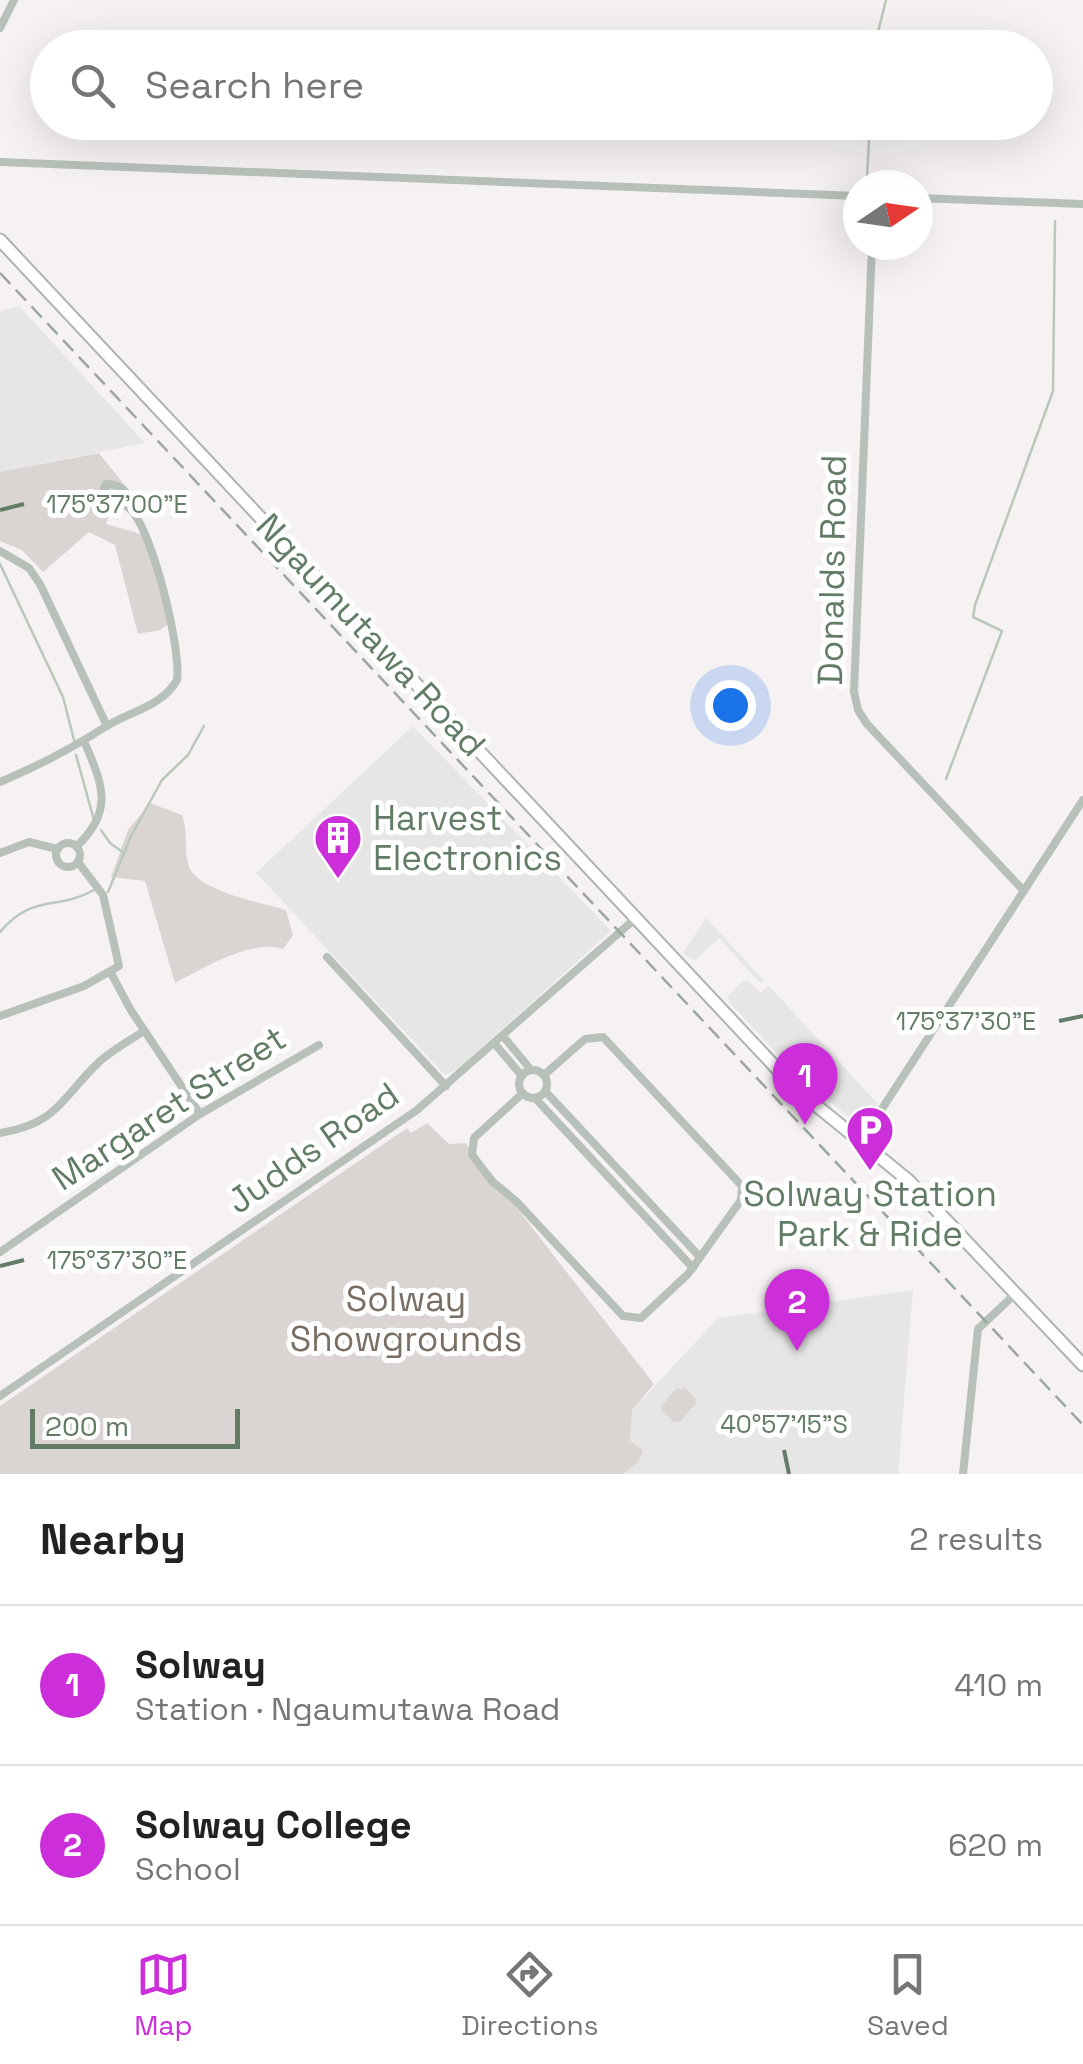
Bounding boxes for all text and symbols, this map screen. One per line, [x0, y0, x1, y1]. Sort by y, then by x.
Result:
search box [30, 30, 1053, 140]
icon: search [65, 58, 120, 113]
text: Search here [145, 61, 364, 109]
north arrow [843, 170, 933, 260]
street label: Donalds Road [808, 454, 856, 686]
text: 175°37'00"E [46, 488, 188, 520]
street label: Ngaumutawa Road [247, 504, 495, 766]
your location [705, 680, 756, 731]
place label: Harvest Electronics [373, 796, 562, 880]
building icon: Harvest Electronics [312, 812, 364, 880]
text: 175°37'30"E [896, 1005, 1036, 1037]
street label: Margaret Street [44, 1016, 294, 1200]
pin: 1 [772, 1042, 838, 1125]
street label: Judds Road [219, 1073, 407, 1223]
parking icon: Solway Station Park & Ride [844, 1104, 896, 1172]
place label: Solway Station Park & Ride [743, 1172, 997, 1256]
text: 175°37'30"E [47, 1244, 187, 1276]
pin: 2 [764, 1268, 830, 1351]
park label: Solway Showgrounds [290, 1277, 522, 1361]
scale bar [30, 1404, 240, 1448]
text: 200 m [45, 1408, 129, 1444]
text: 40°57'15"S [720, 1408, 848, 1440]
text: Nearby [40, 1513, 186, 1566]
text: 2 results [909, 1519, 1043, 1559]
text: Solway [135, 1641, 266, 1689]
text: 1 [65, 1665, 80, 1705]
text: 410 m [954, 1665, 1043, 1705]
text: Station · Ngaumutawa Road [135, 1689, 560, 1729]
text: Solway College [135, 1801, 412, 1849]
text: 2 [63, 1825, 82, 1865]
text: 620 m [948, 1825, 1043, 1865]
text: School [135, 1849, 241, 1889]
tab: Map [134, 1947, 193, 2043]
tab: Directions [461, 1947, 598, 2043]
tab: Saved [867, 1947, 949, 2043]

